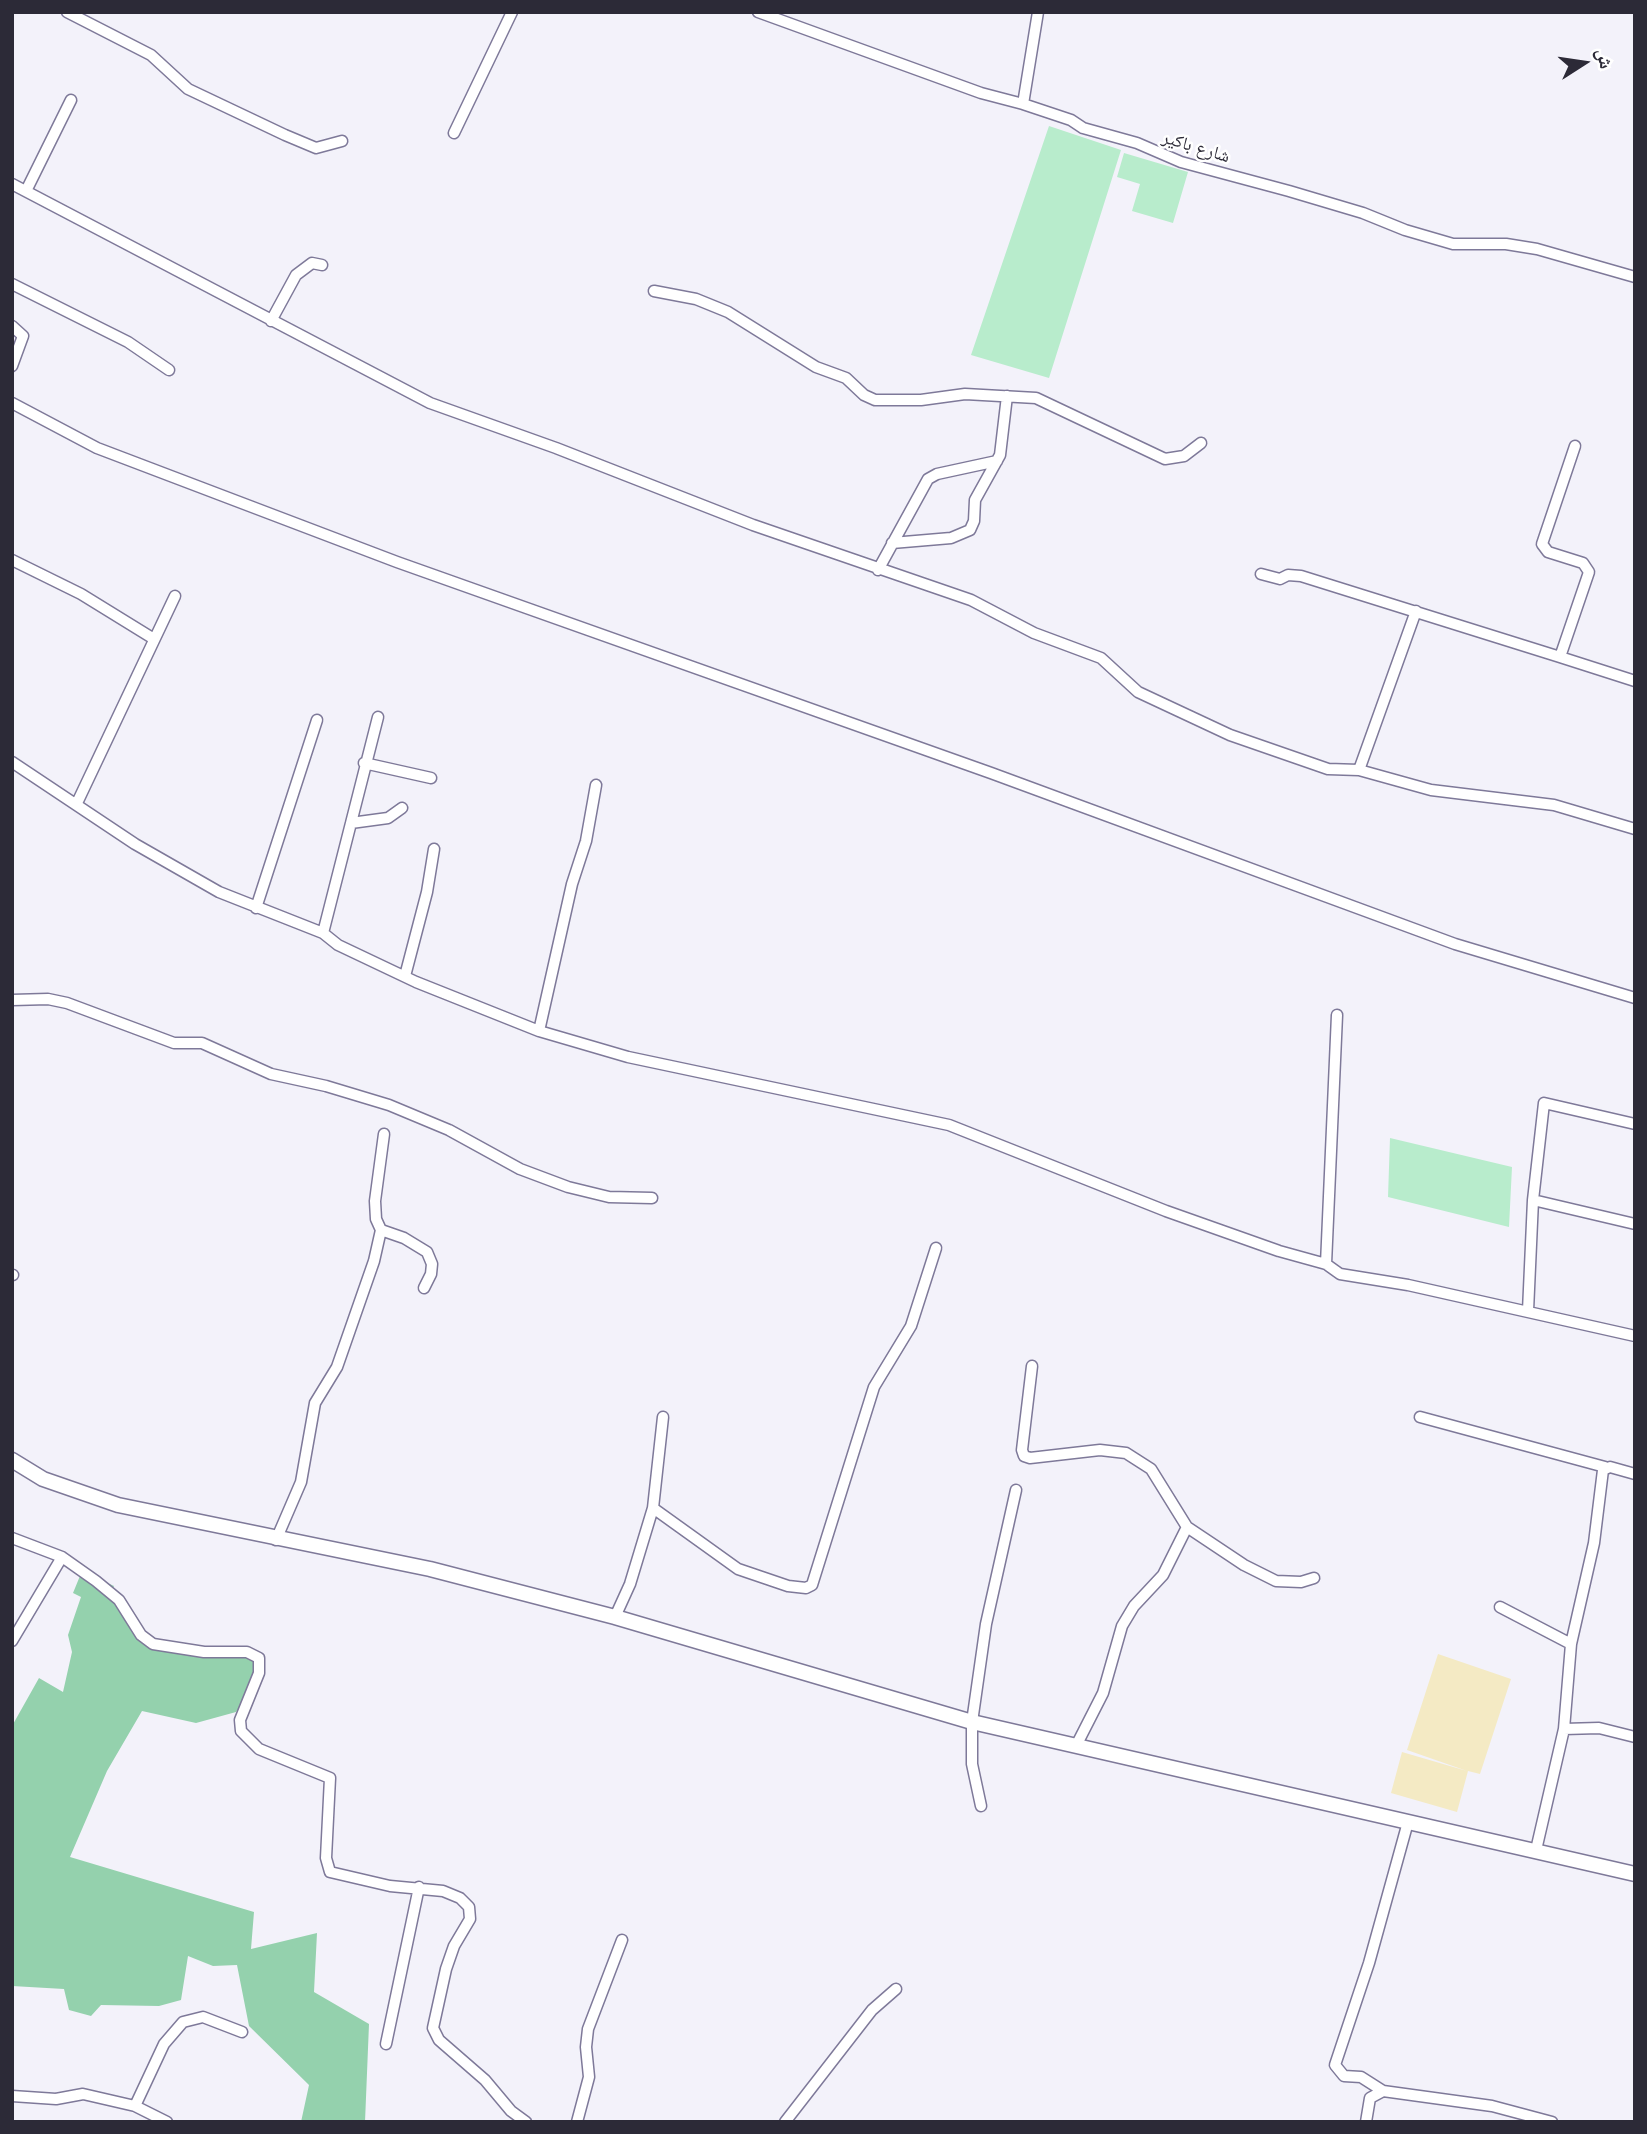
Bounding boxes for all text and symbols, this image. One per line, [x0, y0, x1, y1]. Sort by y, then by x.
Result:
north arrow [1549, 28, 1619, 98]
text: ش [1592, 46, 1618, 71]
street label: شارع باكير [1159, 126, 1233, 168]

